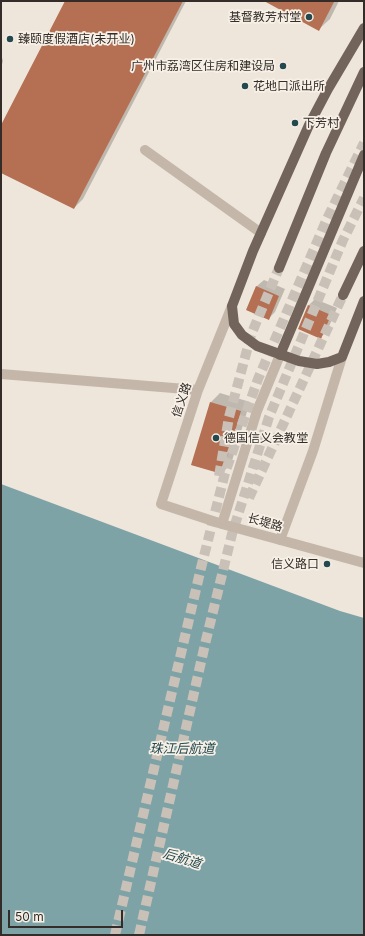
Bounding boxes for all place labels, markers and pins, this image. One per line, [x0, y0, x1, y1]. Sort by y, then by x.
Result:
place label: 基督教芳村堂 [229, 10, 301, 24]
marker: 基督教芳村堂 [304, 12, 314, 22]
place label: 臻颐度假酒店(未开业) [18, 32, 135, 46]
marker: 臻颐度假酒店(未开业) [5, 34, 15, 44]
place label: 广州市荔湾区住房和建设局 [131, 59, 275, 73]
marker: 广州市荔湾区住房和建设局 [278, 61, 288, 71]
place label: 花地口派出所 [253, 79, 325, 93]
marker: 花地口派出所 [240, 81, 250, 91]
place label: 下芳村 [303, 116, 339, 130]
marker: 下芳村 [290, 118, 300, 128]
place label: 德国信义会教堂 [224, 431, 308, 445]
marker: 德国信义会教堂 [211, 433, 221, 443]
place label: 信义路口 [271, 557, 319, 571]
marker: 信义路口 [322, 559, 332, 569]

